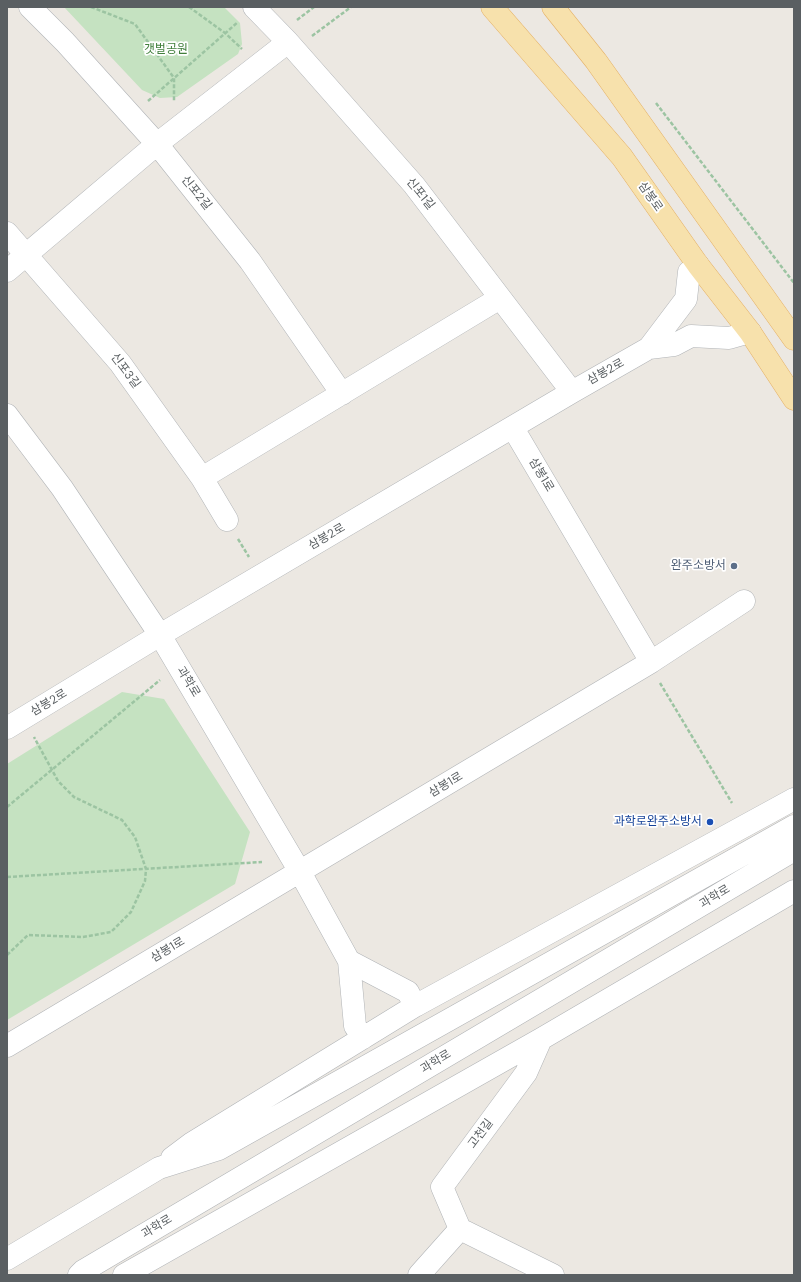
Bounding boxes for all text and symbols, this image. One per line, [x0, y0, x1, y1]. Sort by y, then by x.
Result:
park label: 갯벌공원 [144, 43, 188, 57]
street label: 신포2길 [178, 173, 214, 213]
street label: 신포1길 [403, 175, 437, 213]
street label: 삼봉로 [635, 179, 665, 215]
street label: 신포3길 [107, 351, 143, 391]
street label: 삼봉2로 [585, 356, 627, 388]
street label: 삼봉1로 [525, 455, 557, 495]
street label: 삼봉2로 [306, 521, 348, 553]
place label: 완주소방서 [671, 559, 726, 573]
marker: 완주소방서 [729, 561, 739, 571]
street label: 과학로 [173, 664, 203, 700]
street label: 삼봉2로 [28, 687, 70, 719]
street label: 삼봉1로 [426, 769, 466, 801]
place label: 과학로완주소방서 [614, 815, 702, 829]
marker: 과학로완주소방서 [705, 817, 715, 827]
street label: 과학로 [697, 882, 733, 912]
street label: 삼봉1로 [148, 934, 188, 966]
street label: 과학로 [418, 1047, 454, 1077]
street label: 고천길 [465, 1116, 497, 1152]
street label: 과학로 [139, 1212, 175, 1242]

